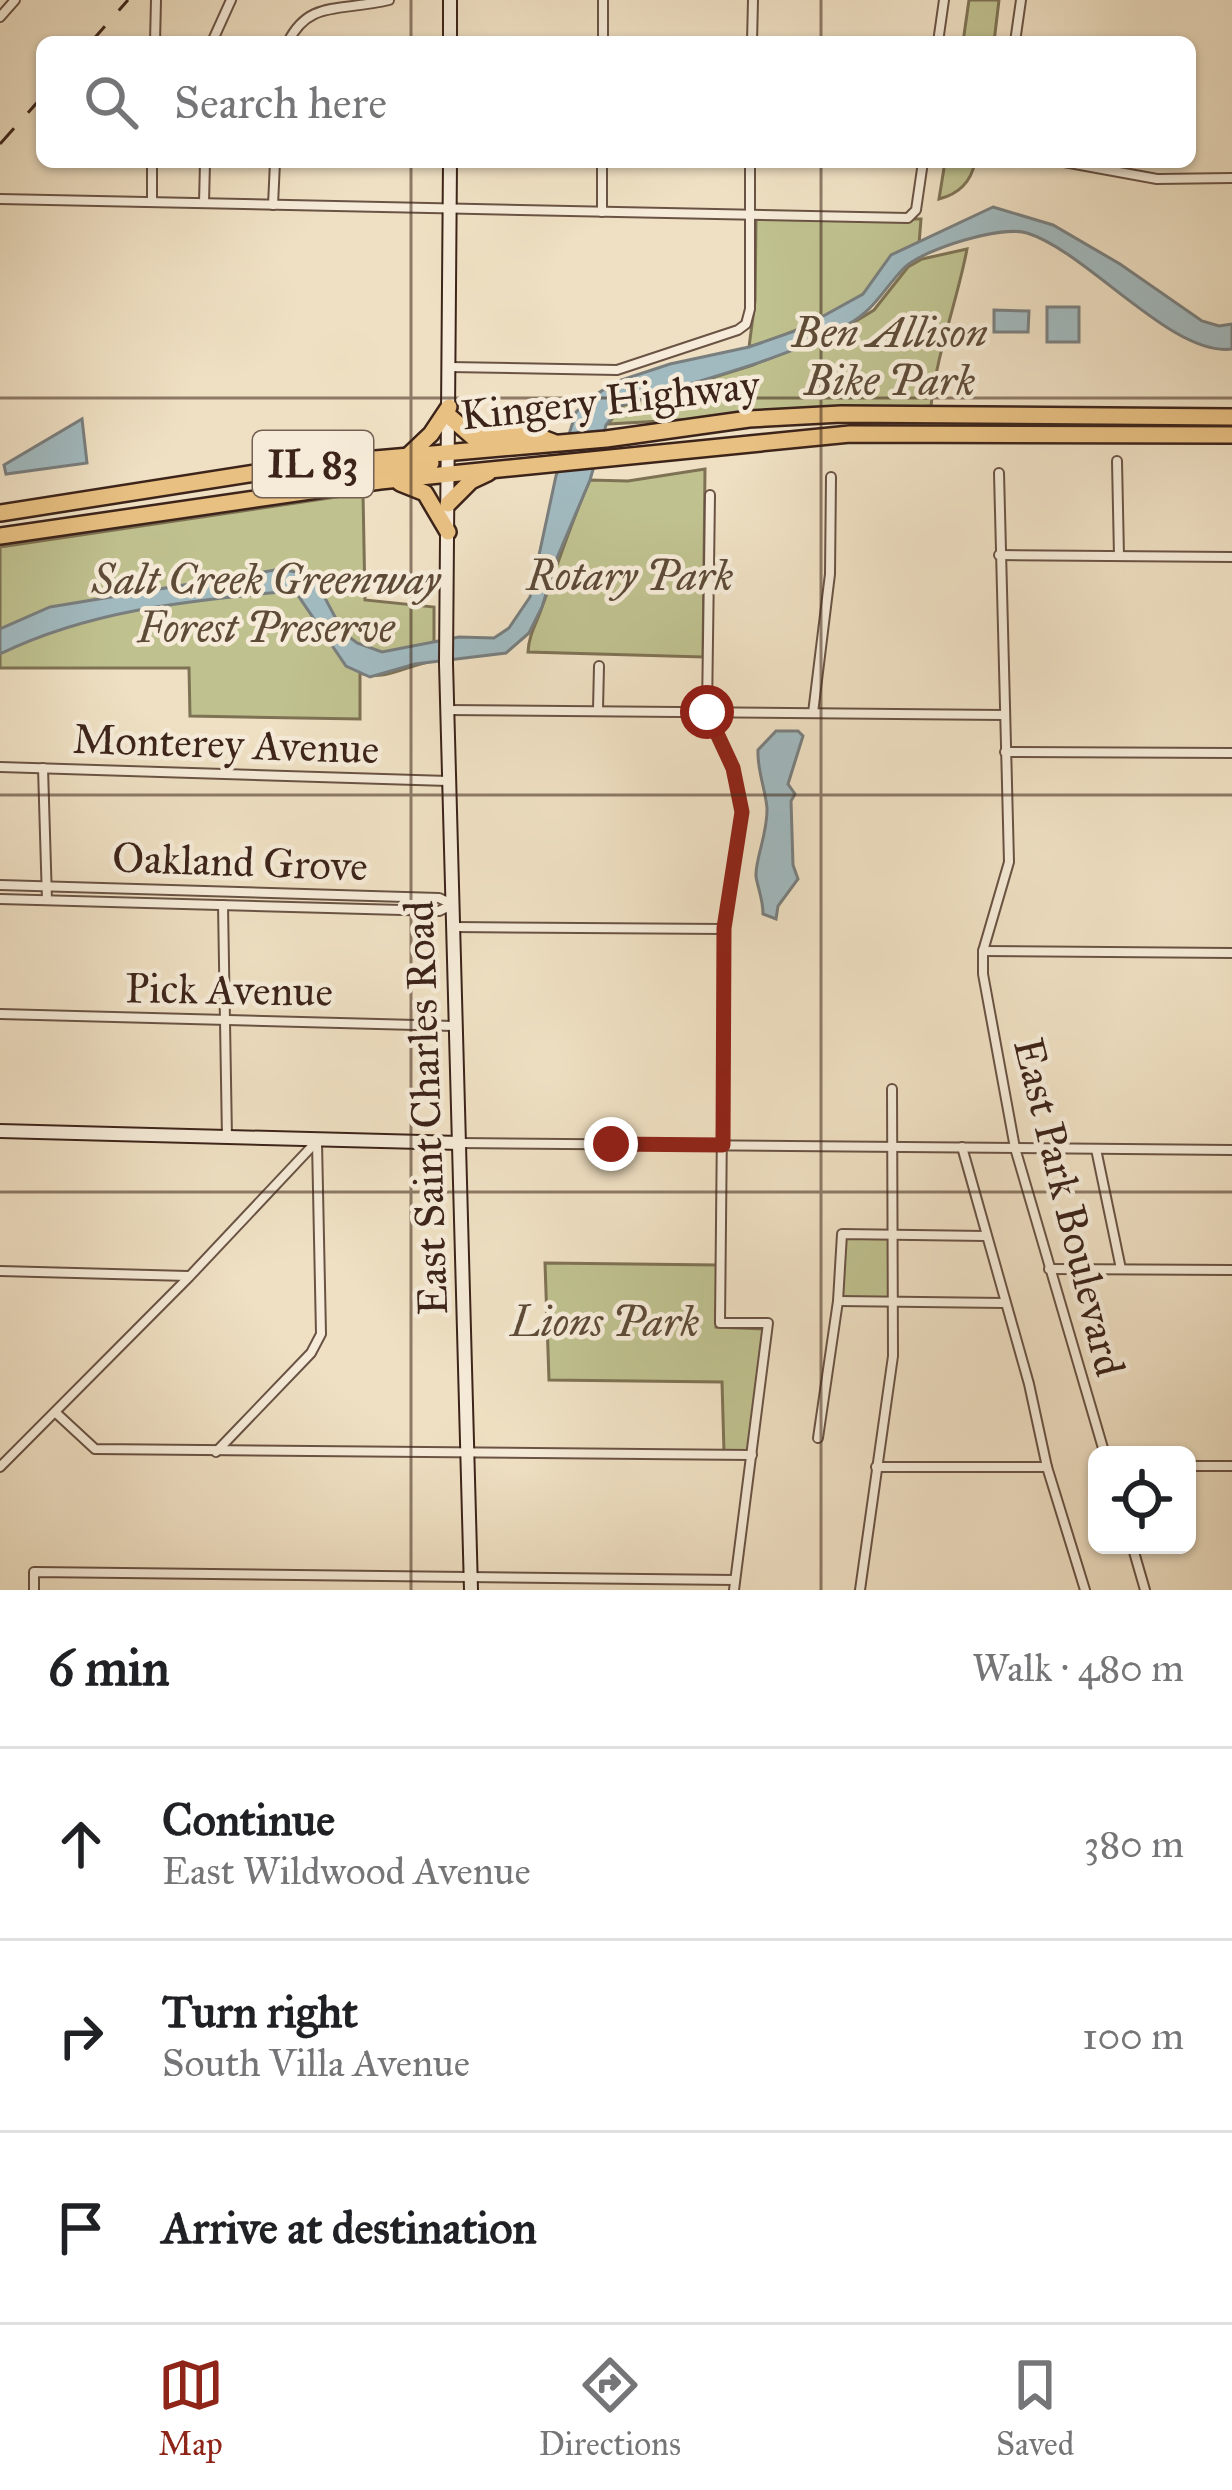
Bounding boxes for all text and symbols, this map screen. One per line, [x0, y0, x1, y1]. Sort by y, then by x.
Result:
search box [36, 36, 1196, 168]
icon: search [78, 69, 144, 135]
text: Search here [174, 75, 387, 130]
park label: Ben Allison Bike Park [790, 307, 988, 407]
street label: Kingery Highway [458, 358, 763, 442]
road number: IL 83 [253, 431, 373, 497]
park label: Rotary Park [525, 550, 734, 602]
park label: Salt Creek Greenway Forest Preserve [91, 554, 442, 654]
route start [680, 685, 734, 739]
street label: Monterey Avenue [72, 713, 380, 775]
street label: Oakland Grove [111, 832, 369, 892]
street label: East Saint Charles Road [393, 900, 459, 1316]
street label: Pick Avenue [125, 962, 333, 1018]
street label: East Park Boulevard [1002, 1033, 1136, 1381]
route end [584, 1117, 638, 1171]
park label: Lions Park [509, 1296, 700, 1348]
map controls [1088, 1446, 1196, 1554]
button: locate [1088, 1446, 1196, 1554]
text: 6 min [48, 1637, 170, 1699]
text: Walk · 480 m [972, 1644, 1184, 1692]
text: Continue [162, 1792, 335, 1847]
icon: ahead [48, 1811, 114, 1877]
text: 380 m [1084, 1820, 1184, 1868]
text: East Wildwood Avenue [162, 1847, 531, 1895]
text: Turn right [162, 1984, 358, 2039]
icon: right [48, 2003, 114, 2069]
text: 100 m [1082, 2012, 1184, 2060]
text: South Villa Avenue [162, 2039, 470, 2087]
icon: arrive [48, 2195, 114, 2261]
text: Arrive at destination [162, 2200, 537, 2255]
tab: Map [158, 2352, 224, 2464]
tab: Directions [539, 2352, 681, 2464]
tab: Saved [996, 2352, 1074, 2464]

